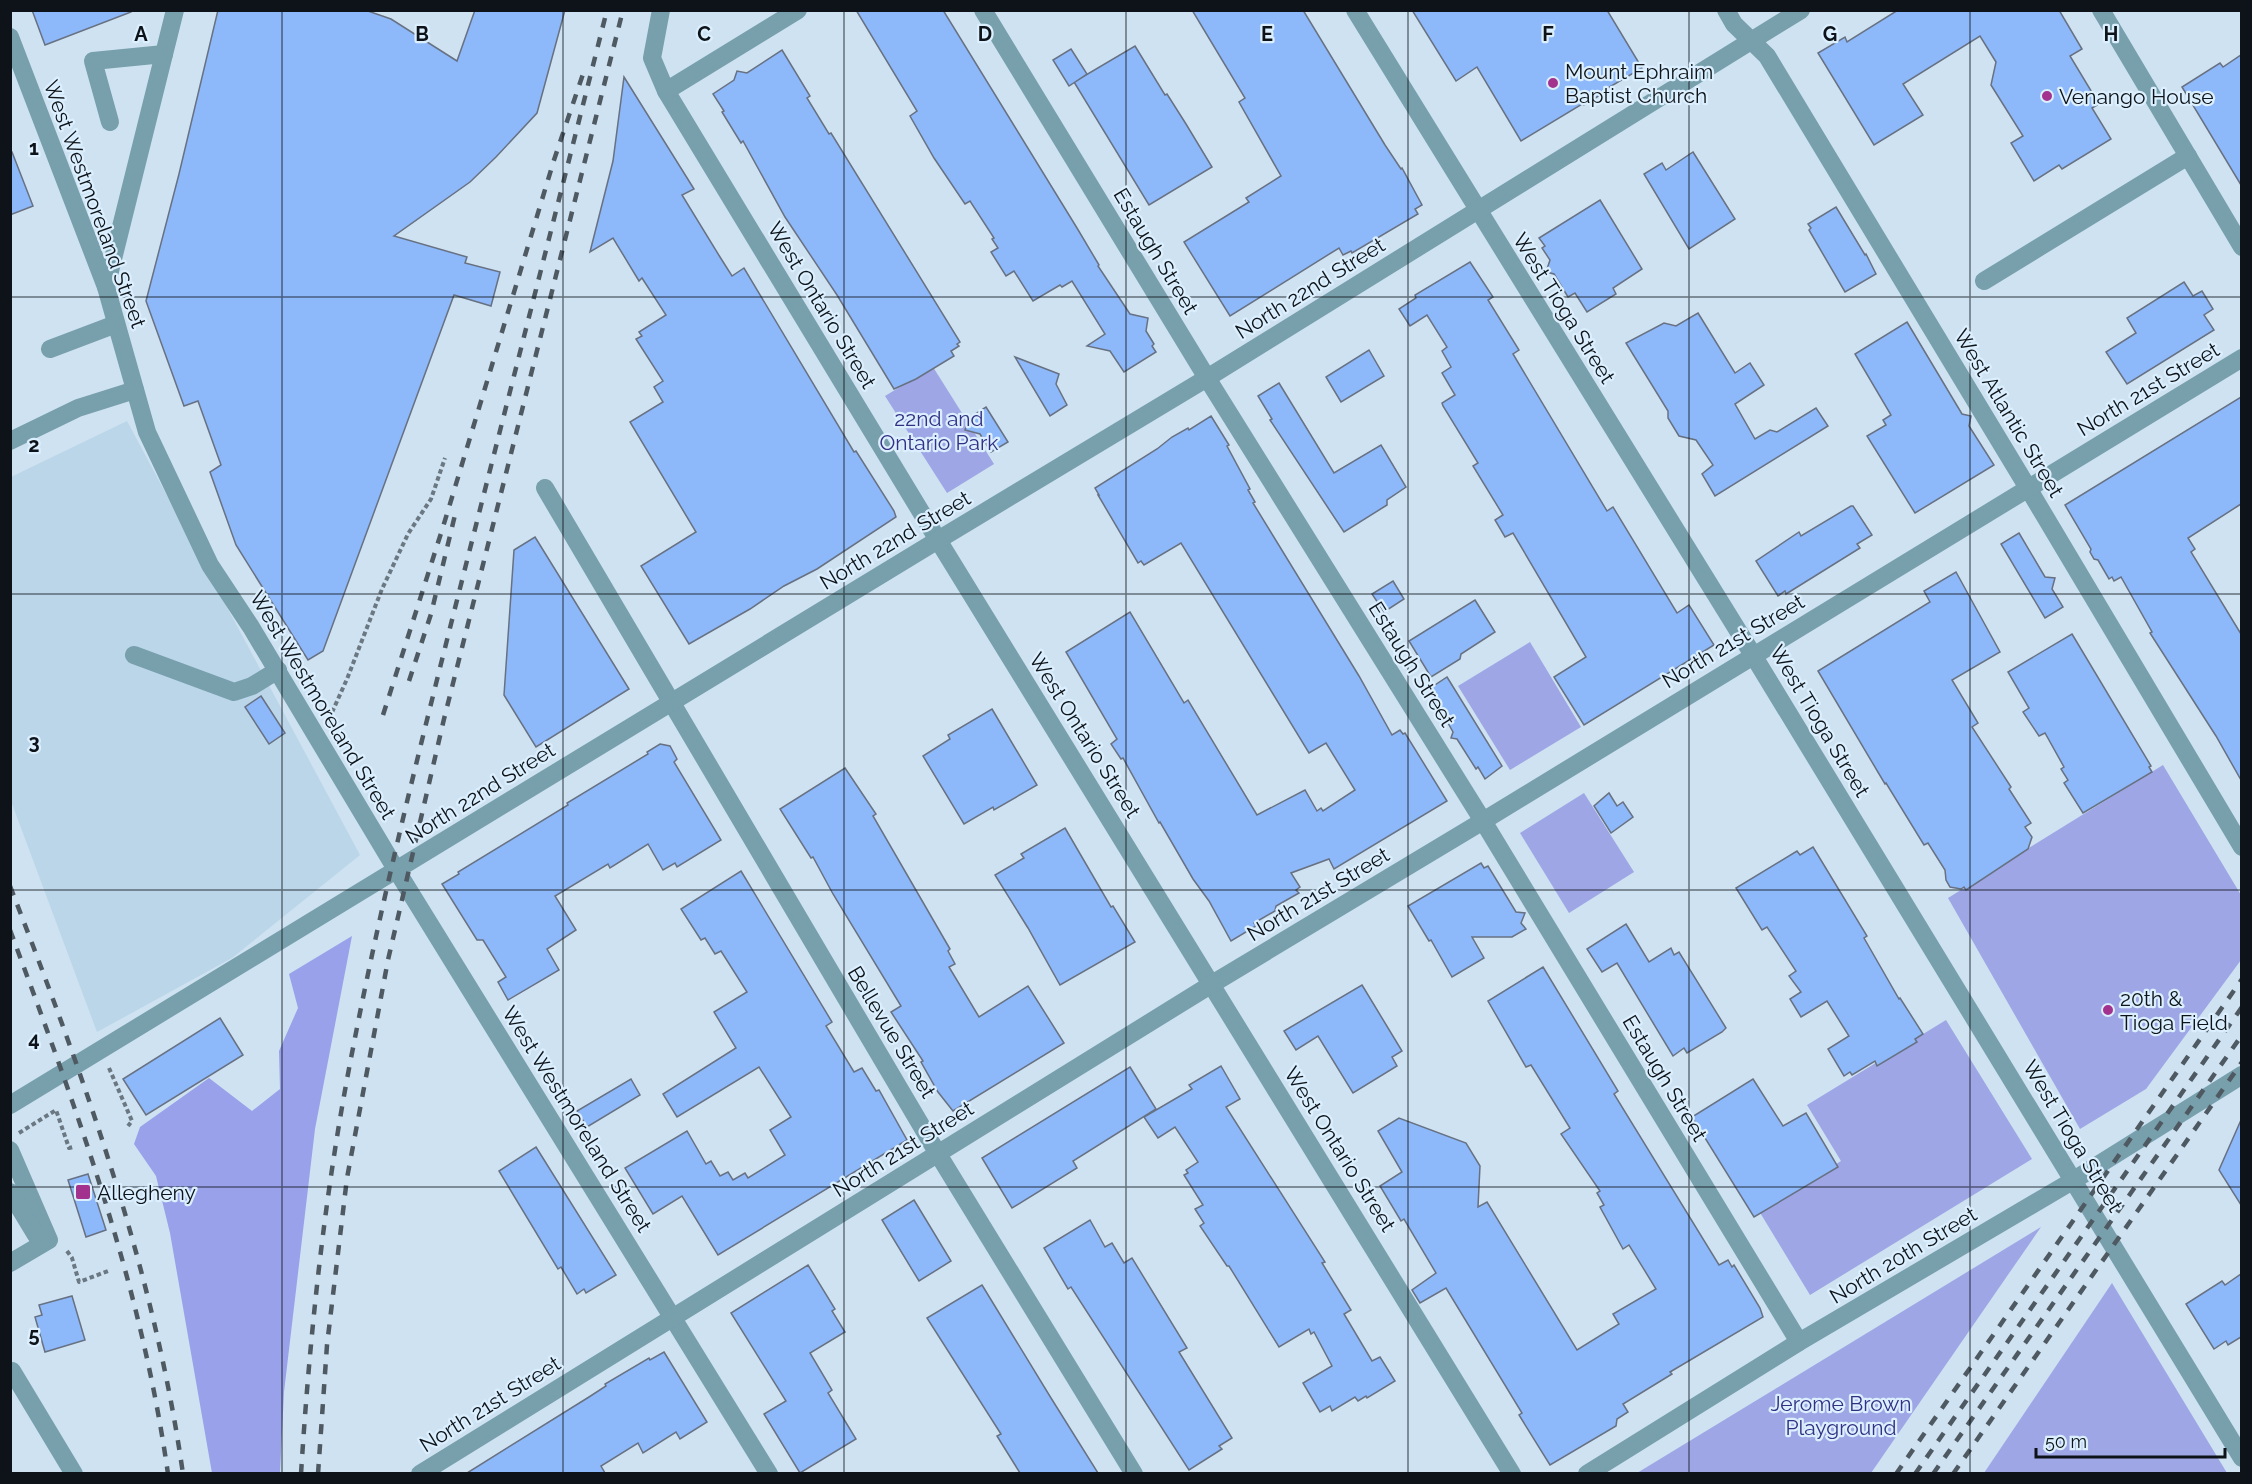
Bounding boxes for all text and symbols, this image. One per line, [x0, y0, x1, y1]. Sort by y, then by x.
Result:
text: A [134, 22, 148, 46]
text: B [415, 22, 429, 46]
text: C [697, 22, 711, 46]
text: D [978, 22, 992, 46]
text: E [1261, 22, 1273, 46]
text: F [1542, 22, 1554, 46]
text: G [1823, 22, 1837, 46]
text: H [2104, 22, 2118, 46]
place label: Mount Ephraim Baptist Church [1565, 59, 1713, 108]
marker: Mount Ephraim Baptist Church [1546, 76, 1560, 90]
street label: West Westmoreland Street [38, 77, 152, 331]
place label: Venango House [2059, 84, 2214, 109]
marker: Venango House [2040, 89, 2054, 103]
text: 1 [29, 136, 39, 160]
street label: Estaugh Street [1109, 183, 1203, 319]
street label: West Ontario Street [762, 217, 882, 393]
street label: West Tioga Street [1508, 228, 1620, 388]
street label: North 22nd Street [1231, 232, 1389, 344]
street label: West Atlantic Street [1949, 324, 2069, 502]
street label: North 21st Street [2072, 337, 2224, 441]
park label: 22nd and Ontario Park [879, 406, 999, 455]
text: 2 [28, 433, 40, 457]
street label: North 22nd Street [815, 485, 975, 595]
street label: West Westmoreland Street [245, 586, 401, 824]
street label: North 21st Street [1657, 589, 1809, 693]
street label: Estaugh Street [1364, 597, 1460, 731]
street label: West Tioga Street [1765, 641, 1875, 801]
street label: West Ontario Street [1024, 648, 1146, 822]
text: 3 [28, 730, 40, 754]
street label: North 22nd Street [401, 737, 559, 849]
street label: North 21st Street [1242, 842, 1394, 946]
street label: Bellevue Street [843, 962, 941, 1102]
place label: 20th & Tioga Field [2120, 986, 2228, 1035]
street label: West Westmoreland Street [497, 1001, 657, 1237]
marker: 20th & Tioga Field [2101, 1003, 2115, 1017]
street label: Estaugh Street [1618, 1010, 1712, 1146]
text: 4 [28, 1027, 40, 1051]
street label: West Tioga Street [2018, 1056, 2128, 1216]
street label: West Ontario Street [1279, 1062, 1401, 1236]
street label: North 21st Street [828, 1096, 978, 1202]
place label: Allegheny [97, 1180, 196, 1205]
marker: Allegheny [74, 1183, 92, 1201]
street label: North 20th Street [1825, 1201, 1981, 1309]
text: 5 [28, 1323, 40, 1347]
street label: North 21st Street [415, 1351, 565, 1457]
park label: Jerome Brown Playground [1770, 1391, 1912, 1440]
scale bar [2036, 1421, 2225, 1459]
text: 50 m [2045, 1431, 2087, 1452]

